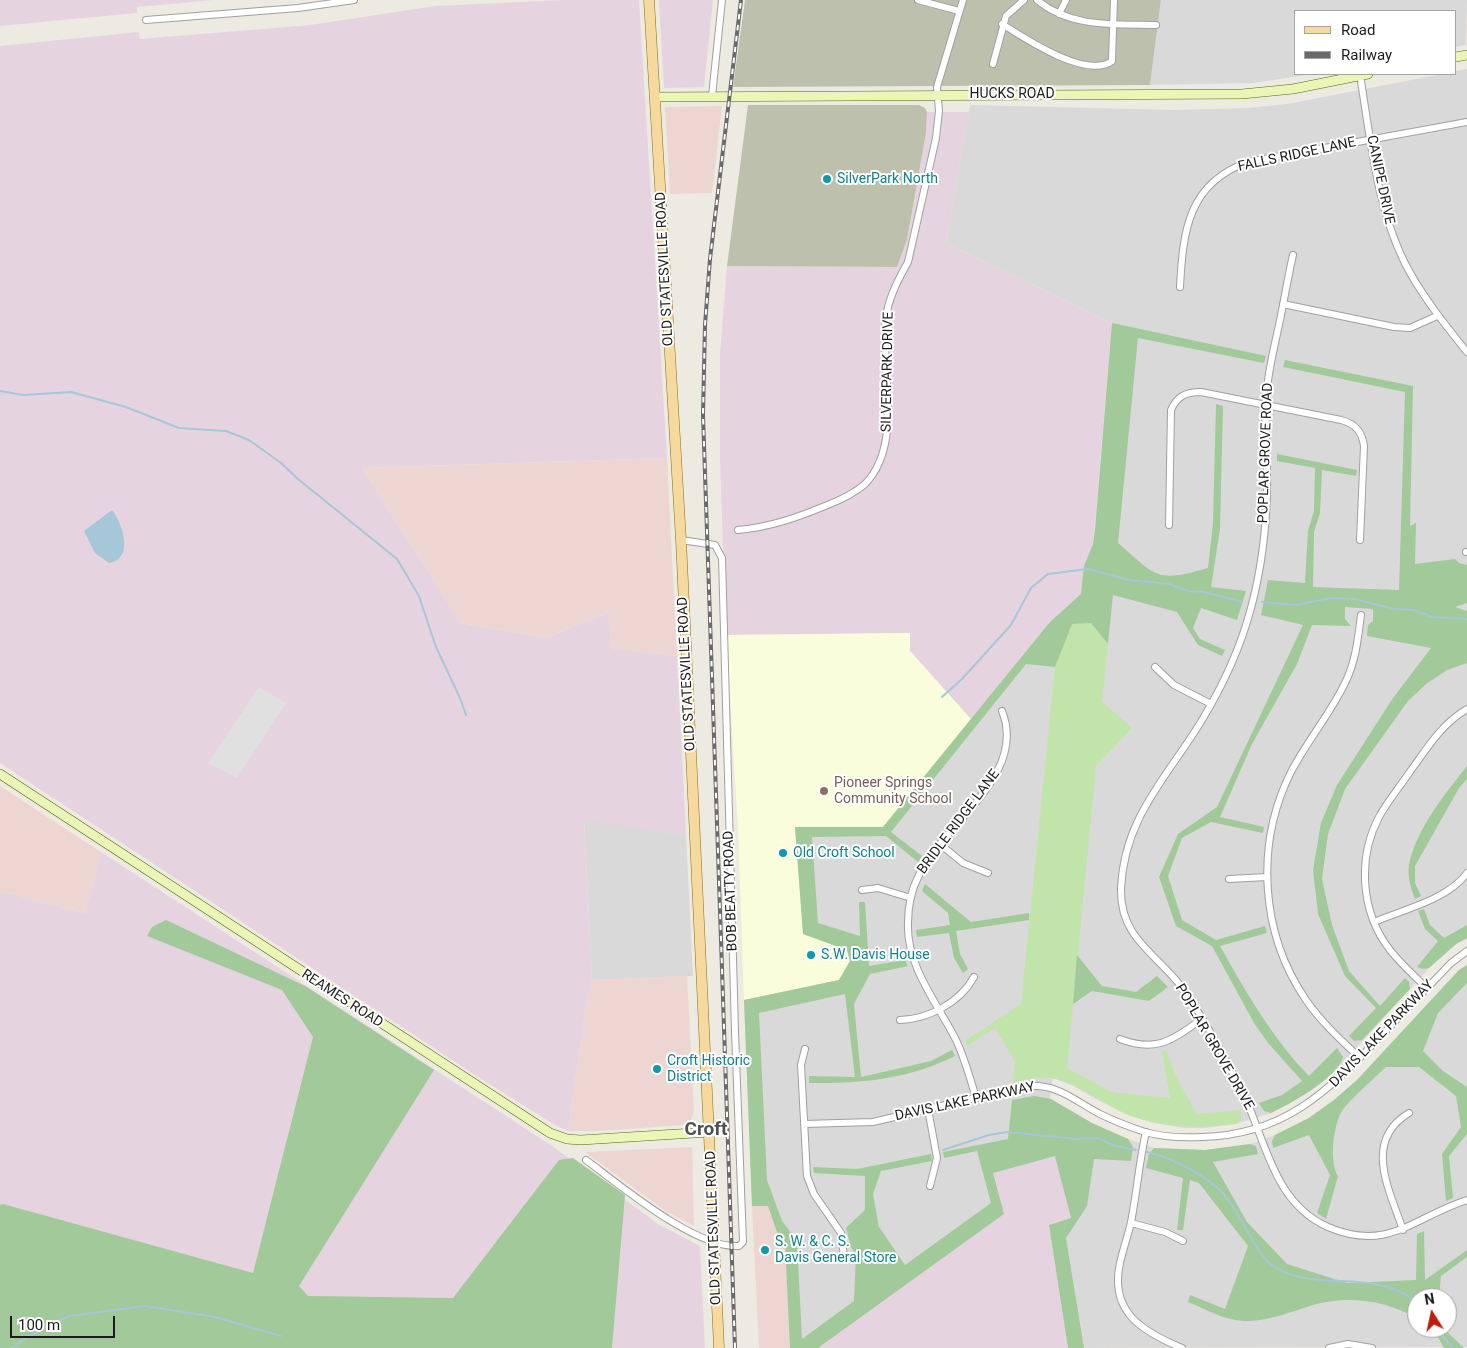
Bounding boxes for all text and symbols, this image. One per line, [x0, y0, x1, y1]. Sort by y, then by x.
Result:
legend [1294, 10, 1457, 75]
text: Road [1341, 21, 1375, 39]
text: Railway [1341, 46, 1392, 64]
street label: HUCKS ROAD [969, 86, 1055, 102]
street label: FALLS RIDGE LANE [1237, 134, 1357, 176]
street label: CANIPE DRIVE [1362, 134, 1398, 226]
place label: SilverPark North [837, 171, 938, 187]
marker: SilverPark North [821, 173, 833, 185]
street label: OLD STATESVILLE ROAD [653, 191, 677, 347]
street label: SILVERPARK DRIVE [879, 312, 897, 432]
street label: POPLAR GROVE ROAD [1255, 382, 1277, 524]
street label: OLD STATESVILLE ROAD [675, 596, 699, 752]
street label: BRIDLE RIDGE LANE [914, 766, 1004, 878]
place label: Pioneer Springs Community School [834, 775, 952, 808]
marker: Pioneer Springs Community School [818, 785, 830, 797]
street label: BOB BEATTY ROAD [720, 830, 742, 952]
place label: Old Croft School [793, 845, 895, 861]
marker: Old Croft School [777, 847, 789, 859]
place label: S.W. Davis House [821, 947, 930, 963]
marker: S.W. Davis House [805, 949, 817, 961]
street label: REAMES ROAD [298, 966, 386, 1032]
street label: DAVIS LAKE PARKWAY [1326, 977, 1438, 1091]
street label: POPLAR GROVE DRIVE [1171, 981, 1257, 1113]
place label: Croft Historic District [667, 1053, 750, 1086]
marker: Croft Historic District [651, 1063, 663, 1075]
street label: DAVIS LAKE PARKWAY [894, 1079, 1036, 1125]
district label: Croft [684, 1119, 728, 1141]
street label: OLD STATESVILLE ROAD [703, 1151, 725, 1305]
place label: S. W. & C. S. Davis General Store [775, 1234, 896, 1266]
marker: S. W. & C. S. Davis General Store [759, 1244, 771, 1256]
north arrow [1407, 1288, 1457, 1338]
text: N [1423, 1290, 1436, 1308]
scale bar [12, 1306, 118, 1338]
text: 100 m [18, 1316, 60, 1334]

